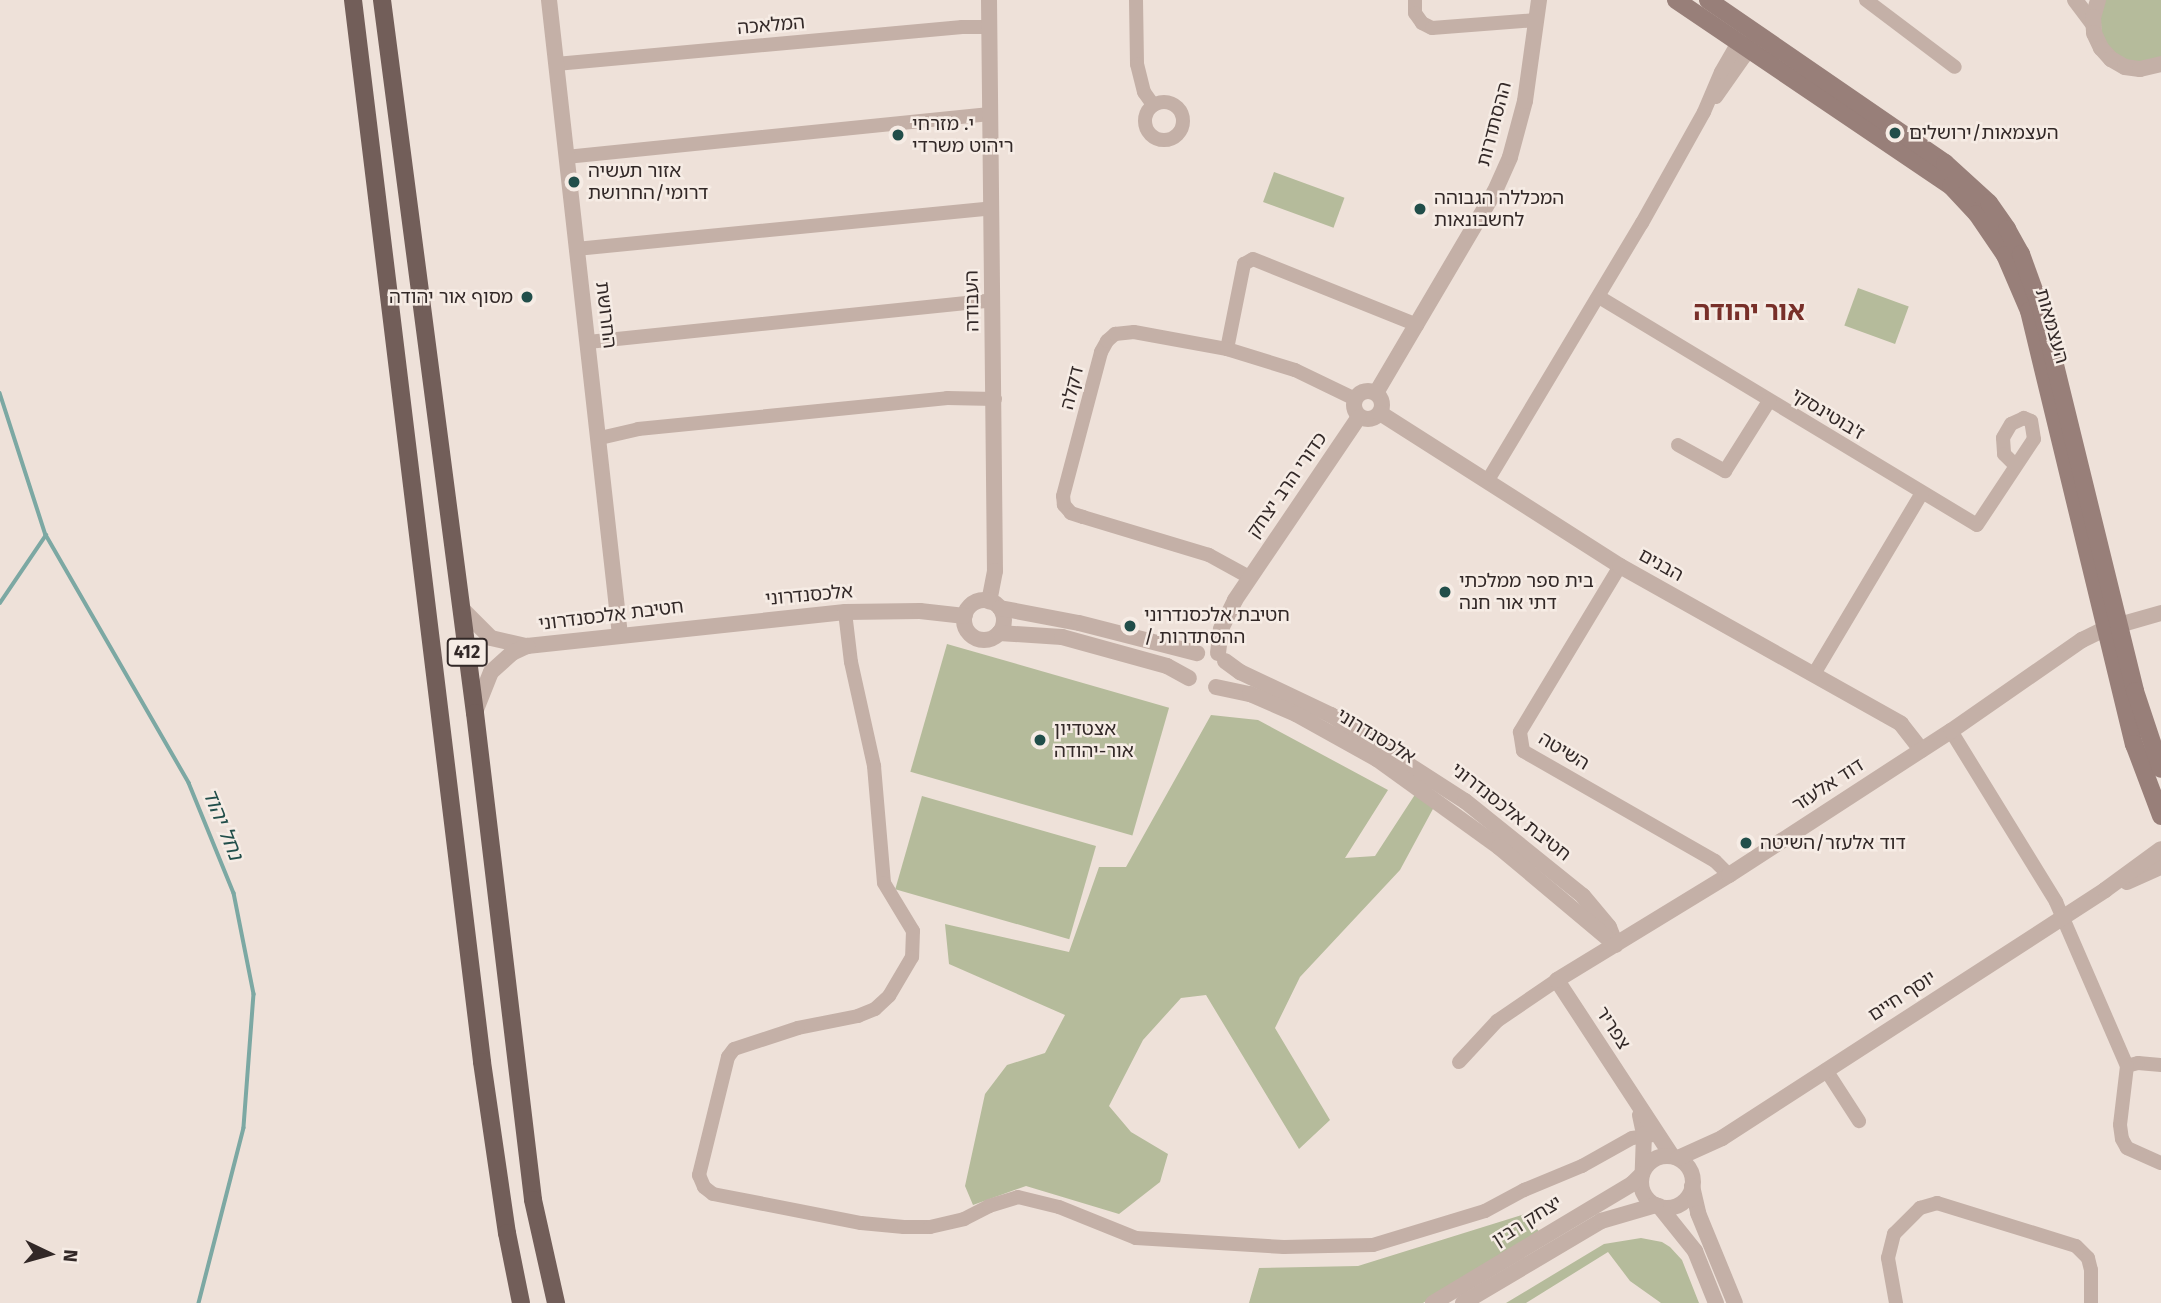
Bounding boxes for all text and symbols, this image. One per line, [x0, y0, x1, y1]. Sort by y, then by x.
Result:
street label: המלאכה [736, 11, 806, 39]
street label: ההסתדרות [1472, 79, 1516, 169]
place label: י. מזרחי ריהוט משרדי [912, 113, 1014, 157]
place label: העצמאות/ירושלים [1909, 122, 2059, 144]
marker: העצמאות/ירושלים [1887, 125, 1903, 141]
marker: י. מזרחי ריהוט משרדי [890, 127, 906, 143]
place label: אזור תעשיה דרומי/החרושת [588, 160, 708, 204]
marker: אזור תעשיה דרומי/החרושת [566, 174, 582, 190]
place label: המכללה הגבוהה לחשבונאות [1434, 187, 1564, 231]
marker: המכללה הגבוהה לחשבונאות [1412, 201, 1428, 217]
street label: העבודה [960, 270, 984, 332]
street label: החרושת [591, 280, 621, 350]
place label: מסוף אור יהודה [389, 286, 513, 308]
street label: העצמאות [2030, 286, 2074, 366]
marker: מסוף אור יהודה [519, 289, 535, 305]
district label: אור יהודה [1693, 296, 1805, 328]
street label: דקלה [1056, 364, 1088, 412]
street label: ז'בוטינסקי [1787, 383, 1869, 445]
street label: כדורי הרב יצחק [1242, 428, 1332, 542]
street label: הבנים [1635, 543, 1687, 587]
place label: בית ספר ממלכתי דתי אור חנה [1459, 570, 1594, 614]
street label: אלכסנדרוני [764, 580, 854, 610]
marker: בית ספר ממלכתי דתי אור חנה [1437, 584, 1453, 600]
street label: חטיבת אלכסנדרוני [537, 595, 685, 635]
place label: חטיבת אלכסנדרוני / ההסתדרות [1144, 604, 1290, 648]
marker: חטיבת אלכסנדרוני / ההסתדרות [1122, 618, 1138, 634]
road number: 412 [446, 638, 488, 666]
street label: אלכסנדרוני [1332, 704, 1420, 768]
place label: אצטדיון אור-יהודה [1054, 718, 1134, 762]
street label: השיטה [1534, 727, 1594, 775]
marker: אצטדיון אור-יהודה [1032, 732, 1048, 748]
street label: דוד אלעזר [1788, 753, 1868, 817]
street label: חטיבת אלכסנדרוני [1446, 758, 1576, 866]
water label: נחל יהוד [197, 785, 249, 863]
place label: דוד אלעזר/השיטה [1760, 832, 1906, 854]
marker: דוד אלעזר/השיטה [1738, 835, 1754, 851]
street label: יוסף חיים [1864, 966, 1940, 1026]
street label: צפריר [1591, 1002, 1635, 1054]
street label: יצחק רבין [1488, 1191, 1566, 1251]
north arrow [14, 1219, 84, 1289]
text: N [58, 1249, 82, 1263]

